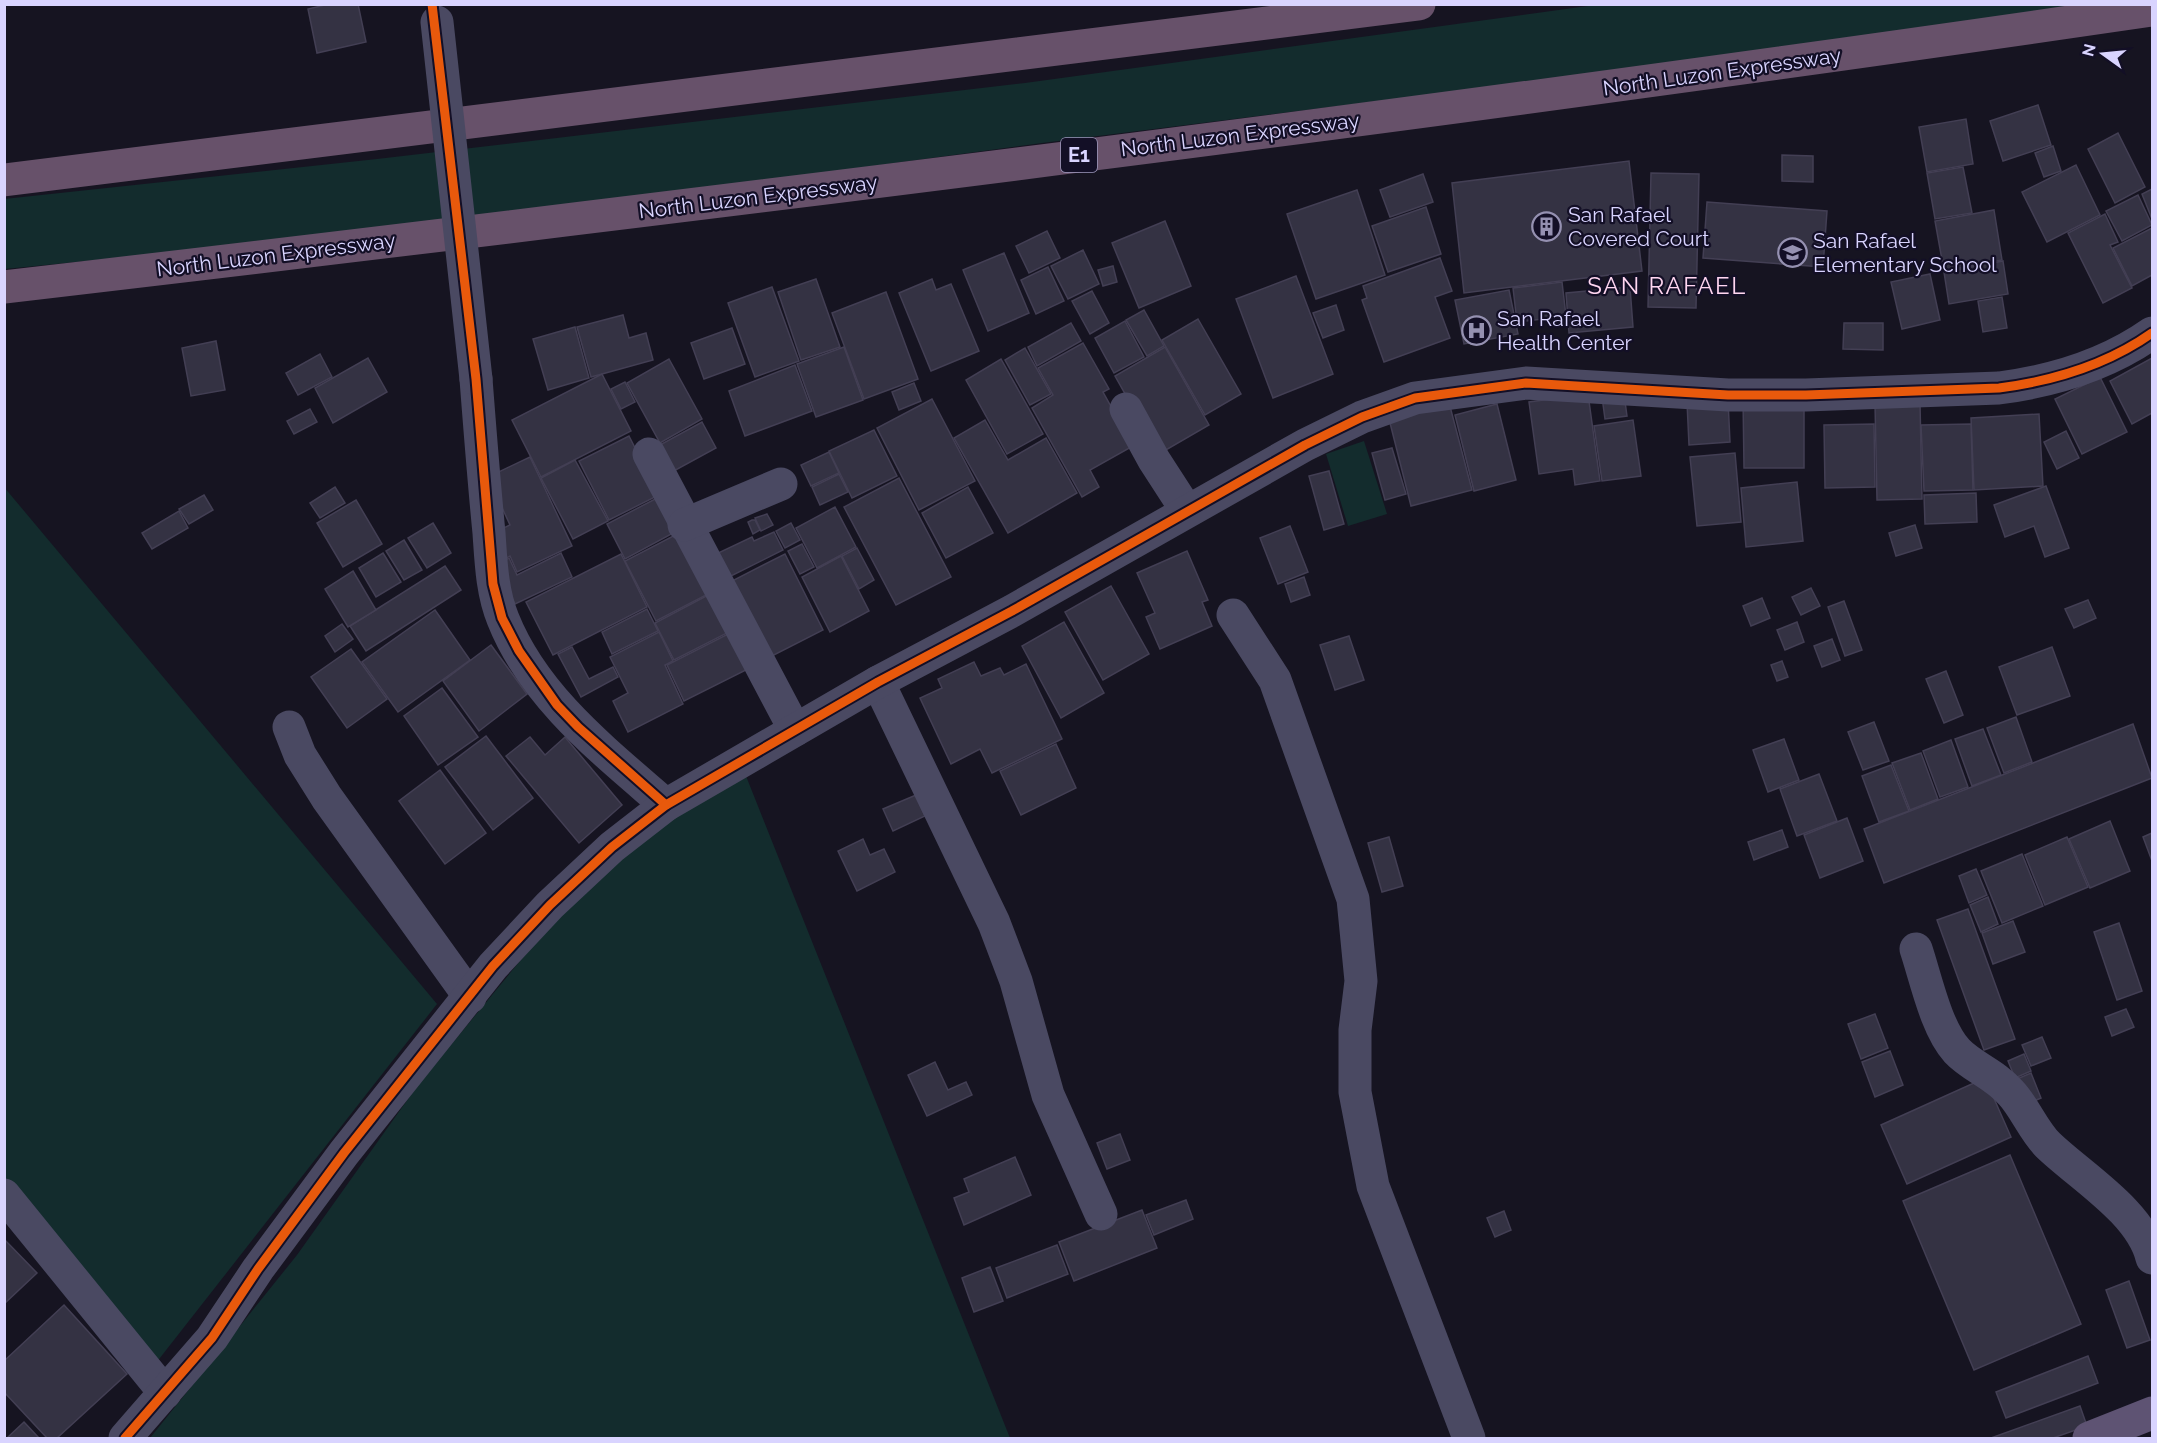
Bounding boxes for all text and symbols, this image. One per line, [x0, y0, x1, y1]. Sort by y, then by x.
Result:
north arrow [2073, 24, 2133, 84]
street label: North Luzon Expressway [1601, 42, 1843, 101]
text: N [2078, 42, 2100, 59]
street label: North Luzon Expressway [1119, 107, 1361, 162]
road number: E1 [1061, 138, 1097, 172]
street label: North Luzon Expressway [637, 169, 879, 224]
place label: San Rafael Covered Court [1568, 202, 1709, 251]
building icon: San Rafael Covered Court [1531, 211, 1563, 243]
street label: North Luzon Expressway [155, 227, 397, 282]
place label: San Rafael Elementary School [1813, 228, 1997, 277]
school or university icon: San Rafael Elementary School [1776, 237, 1808, 269]
district label: SAN RAFAEL [1587, 271, 1747, 300]
place label: San Rafael Health Center [1497, 306, 1632, 355]
hospital icon: San Rafael Health Center [1460, 315, 1492, 347]

